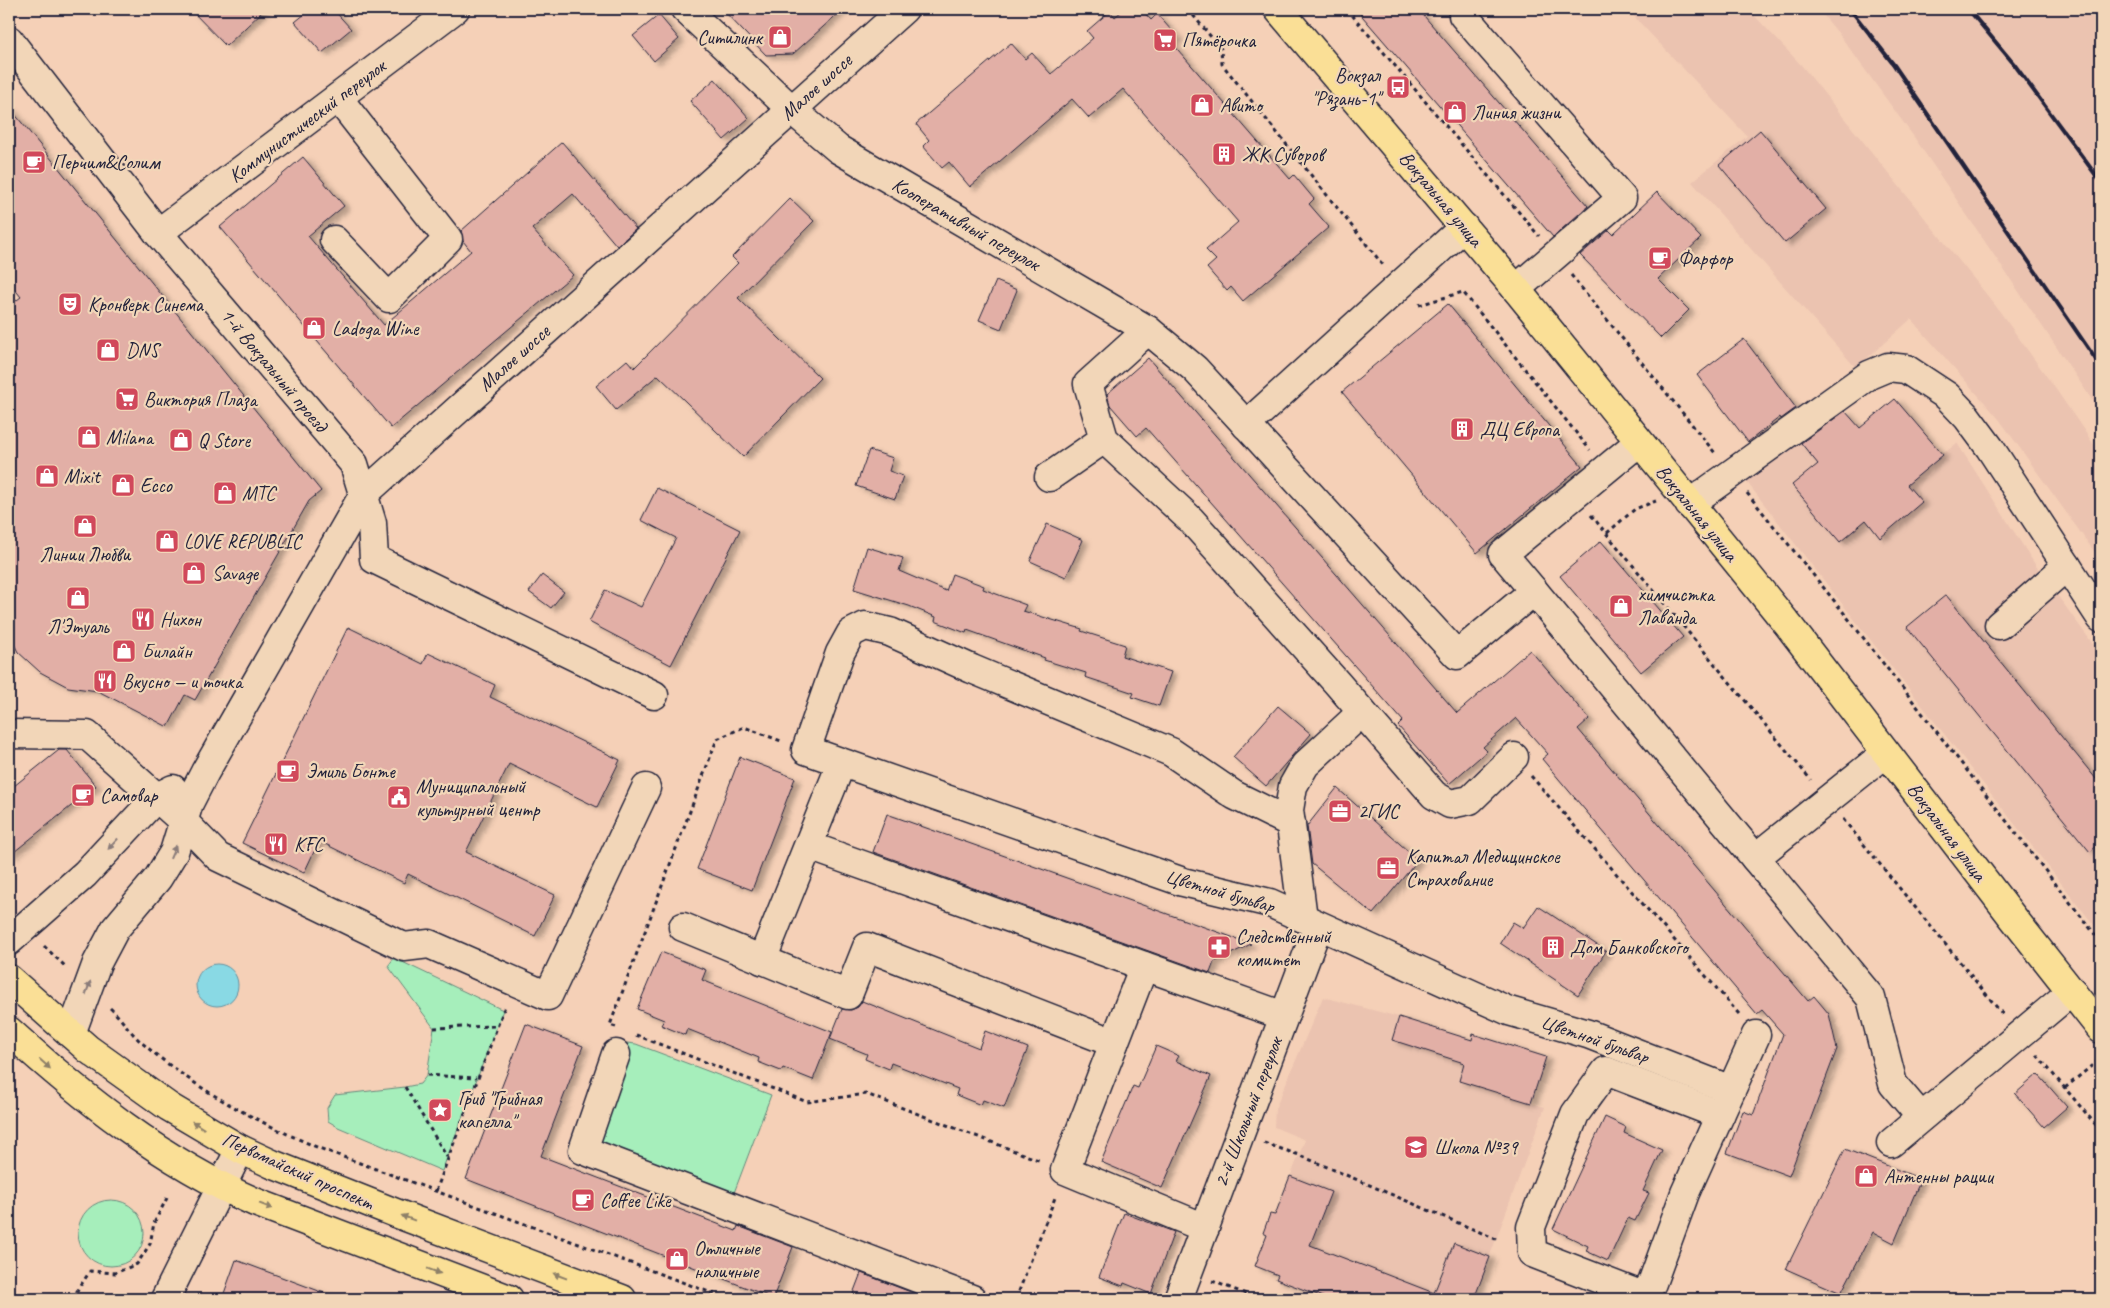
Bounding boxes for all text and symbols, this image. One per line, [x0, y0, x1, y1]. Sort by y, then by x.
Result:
shop icon: Ситилинк [767, 24, 793, 50]
place label: Ситилинк [697, 25, 764, 50]
supermarket icon: Пятёрочка [1152, 27, 1178, 53]
place label: Пятёрочка [1182, 28, 1257, 53]
street label: Малое шоссе [775, 47, 858, 126]
street label: Коммунистический переулок [224, 53, 392, 188]
place label: Вокзал "Рязань-1" [1311, 63, 1384, 112]
bus stop icon: Вокзал "Рязань-1" [1385, 74, 1411, 100]
shop icon: Авито [1189, 92, 1215, 118]
place label: Авито [1220, 93, 1264, 118]
shop icon: Линия жизни [1442, 99, 1468, 125]
place label: Линия жизни [1472, 100, 1562, 125]
building icon: ЖК Суворов [1211, 141, 1237, 167]
place label: ЖК Суворов [1242, 142, 1327, 167]
street label: Вокзальная улица [1394, 146, 1489, 253]
cafe icon: Перчим&Солим [21, 149, 47, 175]
place label: Перчим&Солим [52, 150, 161, 175]
street label: Кооперативный переулок [888, 172, 1046, 277]
cafe icon: Фарфор [1647, 245, 1673, 271]
place label: Фарфор [1678, 246, 1734, 271]
theatre icon: Кронверк Синема [57, 291, 83, 317]
place label: Кронверк Синема [88, 292, 205, 317]
street label: 1-й Вокзальный проезд [215, 303, 334, 438]
shop icon: Ladoga Wine [301, 315, 327, 341]
place label: Ladoga Wine [332, 316, 420, 341]
street label: Малое шоссе [473, 318, 556, 397]
shop icon: DNS [95, 337, 121, 363]
place label: DNS [126, 338, 162, 363]
supermarket icon: Виктория Плаза [114, 386, 140, 412]
place label: Виктория Плаза [144, 387, 258, 412]
building icon: ДЦ Европа [1449, 416, 1475, 442]
place label: ДЦ Европа [1480, 417, 1561, 442]
shop icon: Milana [76, 424, 102, 450]
place label: Milana [106, 425, 155, 450]
shop icon: Q Store [168, 427, 194, 453]
place label: Q Store [198, 428, 251, 453]
street label: Вокзальная улица [1650, 460, 1744, 567]
shop icon: Mixit [34, 463, 60, 489]
place label: Mixit [64, 464, 102, 489]
shop icon: Ecco [110, 472, 136, 498]
place label: Ecco [140, 473, 173, 498]
shop icon: МТС [212, 480, 238, 506]
place label: МТС [242, 481, 278, 506]
shop icon: Линии Любви [72, 513, 98, 539]
shop icon: LOVE REPUBLIC [154, 528, 180, 554]
place label: LOVE REPUBLIC [184, 529, 304, 554]
place label: Линии Любви [40, 542, 131, 567]
shop icon: Savage [181, 560, 207, 586]
place label: Savage [212, 561, 260, 586]
place label: химчистка Лаванда [1638, 582, 1716, 630]
shop icon: Л'Этуаль [65, 585, 91, 611]
shop icon: химчистка Лаванда [1608, 593, 1634, 619]
restaurant icon: Нихон [130, 606, 156, 632]
place label: Нихон [160, 607, 203, 632]
place label: Л'Этуаль [47, 614, 110, 639]
shop icon: Билайн [111, 638, 137, 664]
place label: Билайн [142, 639, 194, 664]
restaurant icon: Вкусно — и точка [92, 668, 118, 694]
place label: Вкусно — и точка [122, 669, 244, 694]
cafe icon: Эмиль Бонте [275, 758, 301, 784]
place label: Эмиль Бонте [306, 759, 396, 784]
place label: Муниципальный культурный центр [416, 774, 541, 822]
street label: Вокзальная улица [1902, 778, 1993, 887]
cafe icon: Самовар [70, 782, 96, 808]
place label: Самовар [100, 783, 159, 808]
public building icon: Муниципальный культурный центр [386, 784, 412, 810]
office icon: 2ГИС [1327, 798, 1353, 824]
place label: 2ГИС [1358, 799, 1401, 824]
restaurant icon: KFC [263, 831, 289, 857]
place label: KFC [294, 832, 325, 857]
one-way arrow [107, 838, 119, 850]
one-way arrow [169, 844, 177, 859]
place label: Капитал Медицинское Страхование [1406, 844, 1561, 892]
office icon: Капитал Медицинское Страхование [1375, 855, 1401, 881]
street label: Цветной бульвар [1163, 864, 1279, 919]
place label: Следственный комитет [1236, 924, 1333, 972]
pharmacy icon: Следственный комитет [1206, 934, 1232, 960]
building icon: Дом Банковского [1540, 934, 1566, 960]
place label: Дом Банковского [1570, 935, 1690, 960]
one-way arrow [84, 980, 92, 995]
street label: Цветной бульвар [1538, 1009, 1653, 1070]
street label: 2-й Школьный переулок [1208, 1032, 1289, 1190]
one-way arrow [39, 1058, 51, 1070]
place label: Гриб "Грибная капелла" [458, 1086, 544, 1134]
place icon: Гриб "Грибная капелла" [427, 1097, 453, 1123]
one-way arrow [191, 1120, 204, 1130]
street label: Первомайский проспект [218, 1126, 379, 1216]
school or university icon: Школа №39 [1403, 1134, 1429, 1160]
place label: Школа №39 [1434, 1135, 1519, 1160]
shop icon: Антенны рации [1853, 1163, 1879, 1189]
place label: Антенны рации [1884, 1164, 1995, 1189]
cafe icon: Coffee Like [570, 1187, 596, 1213]
place label: Coffee Like [600, 1188, 672, 1213]
one-way arrow [259, 1202, 274, 1210]
one-way arrow [400, 1214, 415, 1222]
place label: Отличные наличные [694, 1236, 761, 1284]
shop icon: Отличные наличные [664, 1246, 690, 1272]
one-way arrow [427, 1267, 442, 1275]
one-way arrow [552, 1272, 567, 1280]

